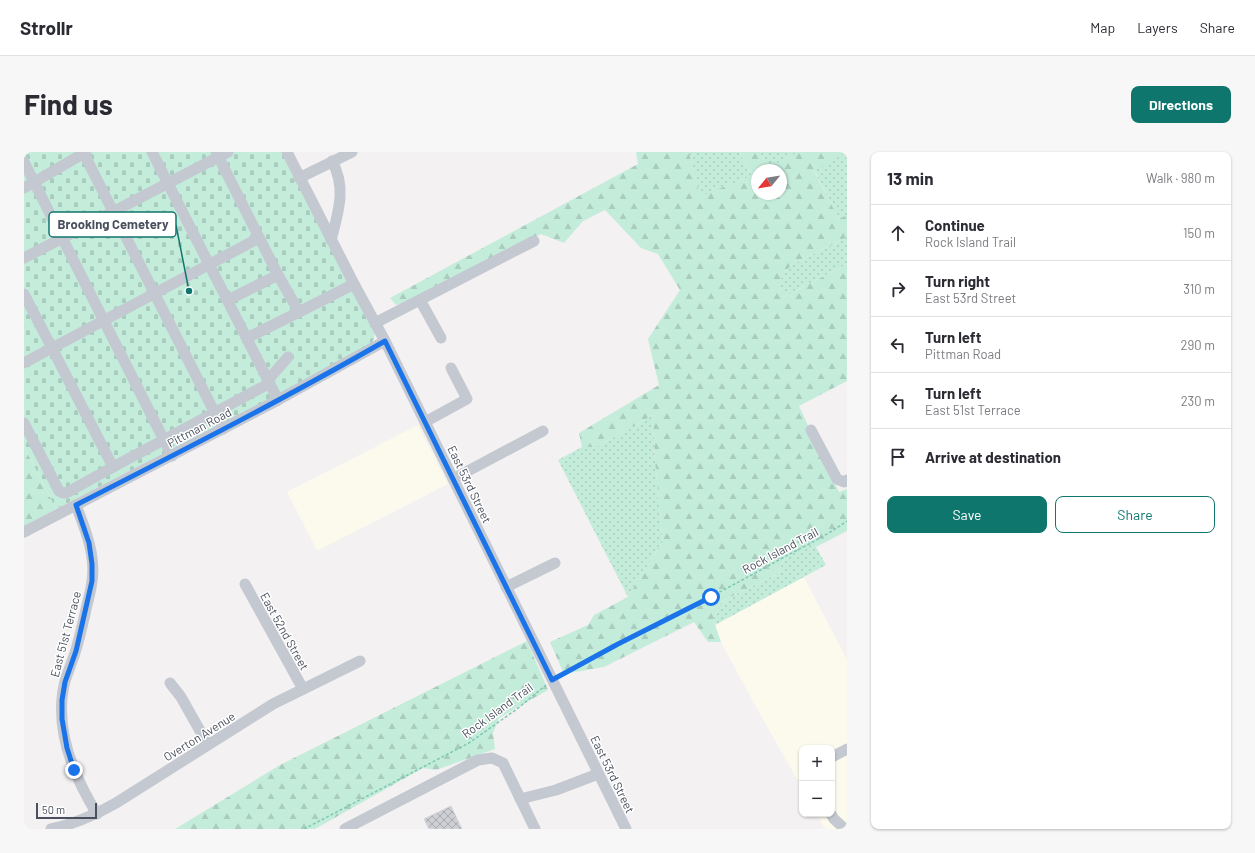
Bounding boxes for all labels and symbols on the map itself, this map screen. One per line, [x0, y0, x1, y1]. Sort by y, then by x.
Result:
north arrow [751, 164, 787, 200]
callout: Brooking Cemetery [49, 212, 176, 237]
text: Brooking Cemetery [58, 216, 169, 232]
street label: Pittman Road [165, 404, 233, 450]
street label: East 53rd Street [445, 443, 495, 525]
street label: Rock Island Trail [740, 524, 820, 576]
route start [702, 588, 720, 606]
street label: East 51st Terrace [47, 590, 83, 678]
street label: East 52nd Street [258, 590, 312, 672]
street label: Rock Island Trail [459, 680, 535, 740]
street label: Overton Avenue [161, 708, 237, 764]
street label: East 53rd Street [588, 733, 638, 815]
route end [65, 761, 83, 779]
scale bar [36, 801, 97, 820]

